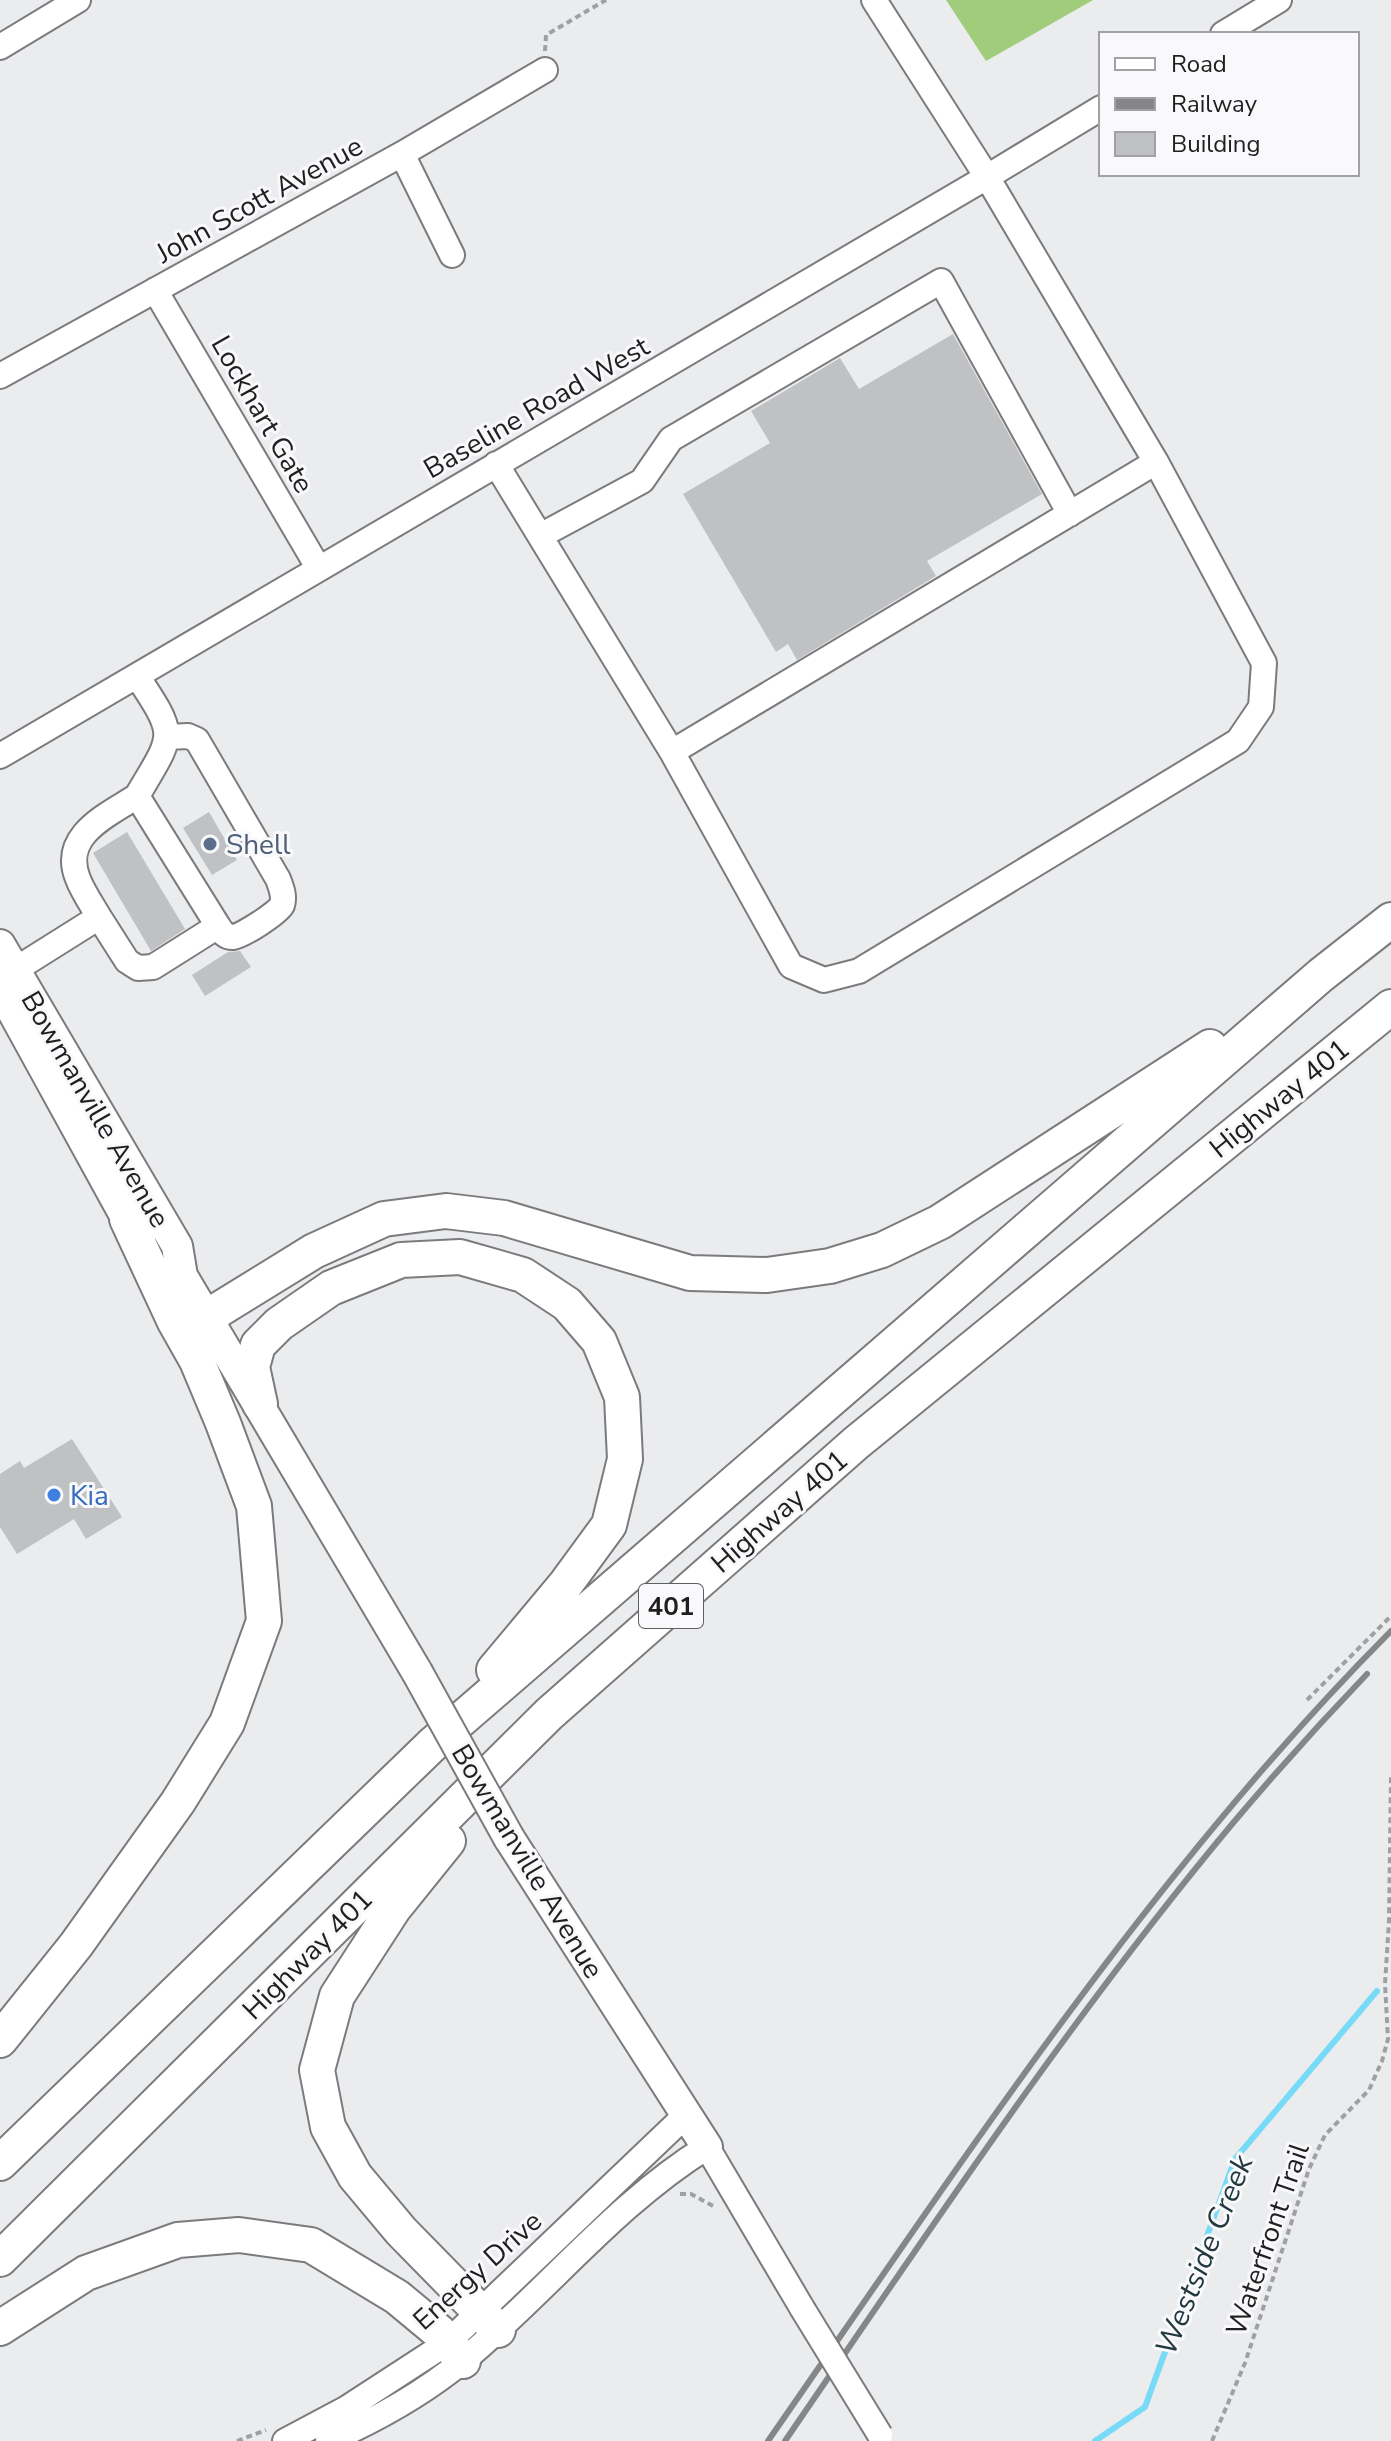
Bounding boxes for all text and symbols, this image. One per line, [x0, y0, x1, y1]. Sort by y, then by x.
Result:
legend [1099, 32, 1359, 176]
text: Road [1171, 48, 1227, 80]
text: Railway [1171, 88, 1258, 120]
street label: John Scott Avenue [149, 127, 370, 273]
text: Building [1171, 128, 1261, 160]
street label: Baseline Road West [417, 328, 656, 488]
street label: Lockhart Gate [202, 329, 323, 500]
place label: Shell [226, 826, 291, 864]
marker: Shell [201, 835, 219, 853]
street label: Bowmanville Avenue [12, 984, 178, 1235]
street label: Highway 401 [1202, 1031, 1358, 1167]
street label: Highway 401 [703, 1442, 856, 1582]
place label: Kia [70, 1477, 109, 1515]
marker: Kia [45, 1486, 63, 1504]
road number: 401 [639, 1584, 703, 1628]
street label: Bowmanville Avenue [442, 1737, 612, 1986]
street label: Highway 401 [234, 1881, 381, 2028]
street label: Waterfront Trail [1217, 2137, 1319, 2341]
water label: Westside Creek [1146, 2148, 1264, 2361]
street label: Energy Drive [405, 2203, 550, 2339]

